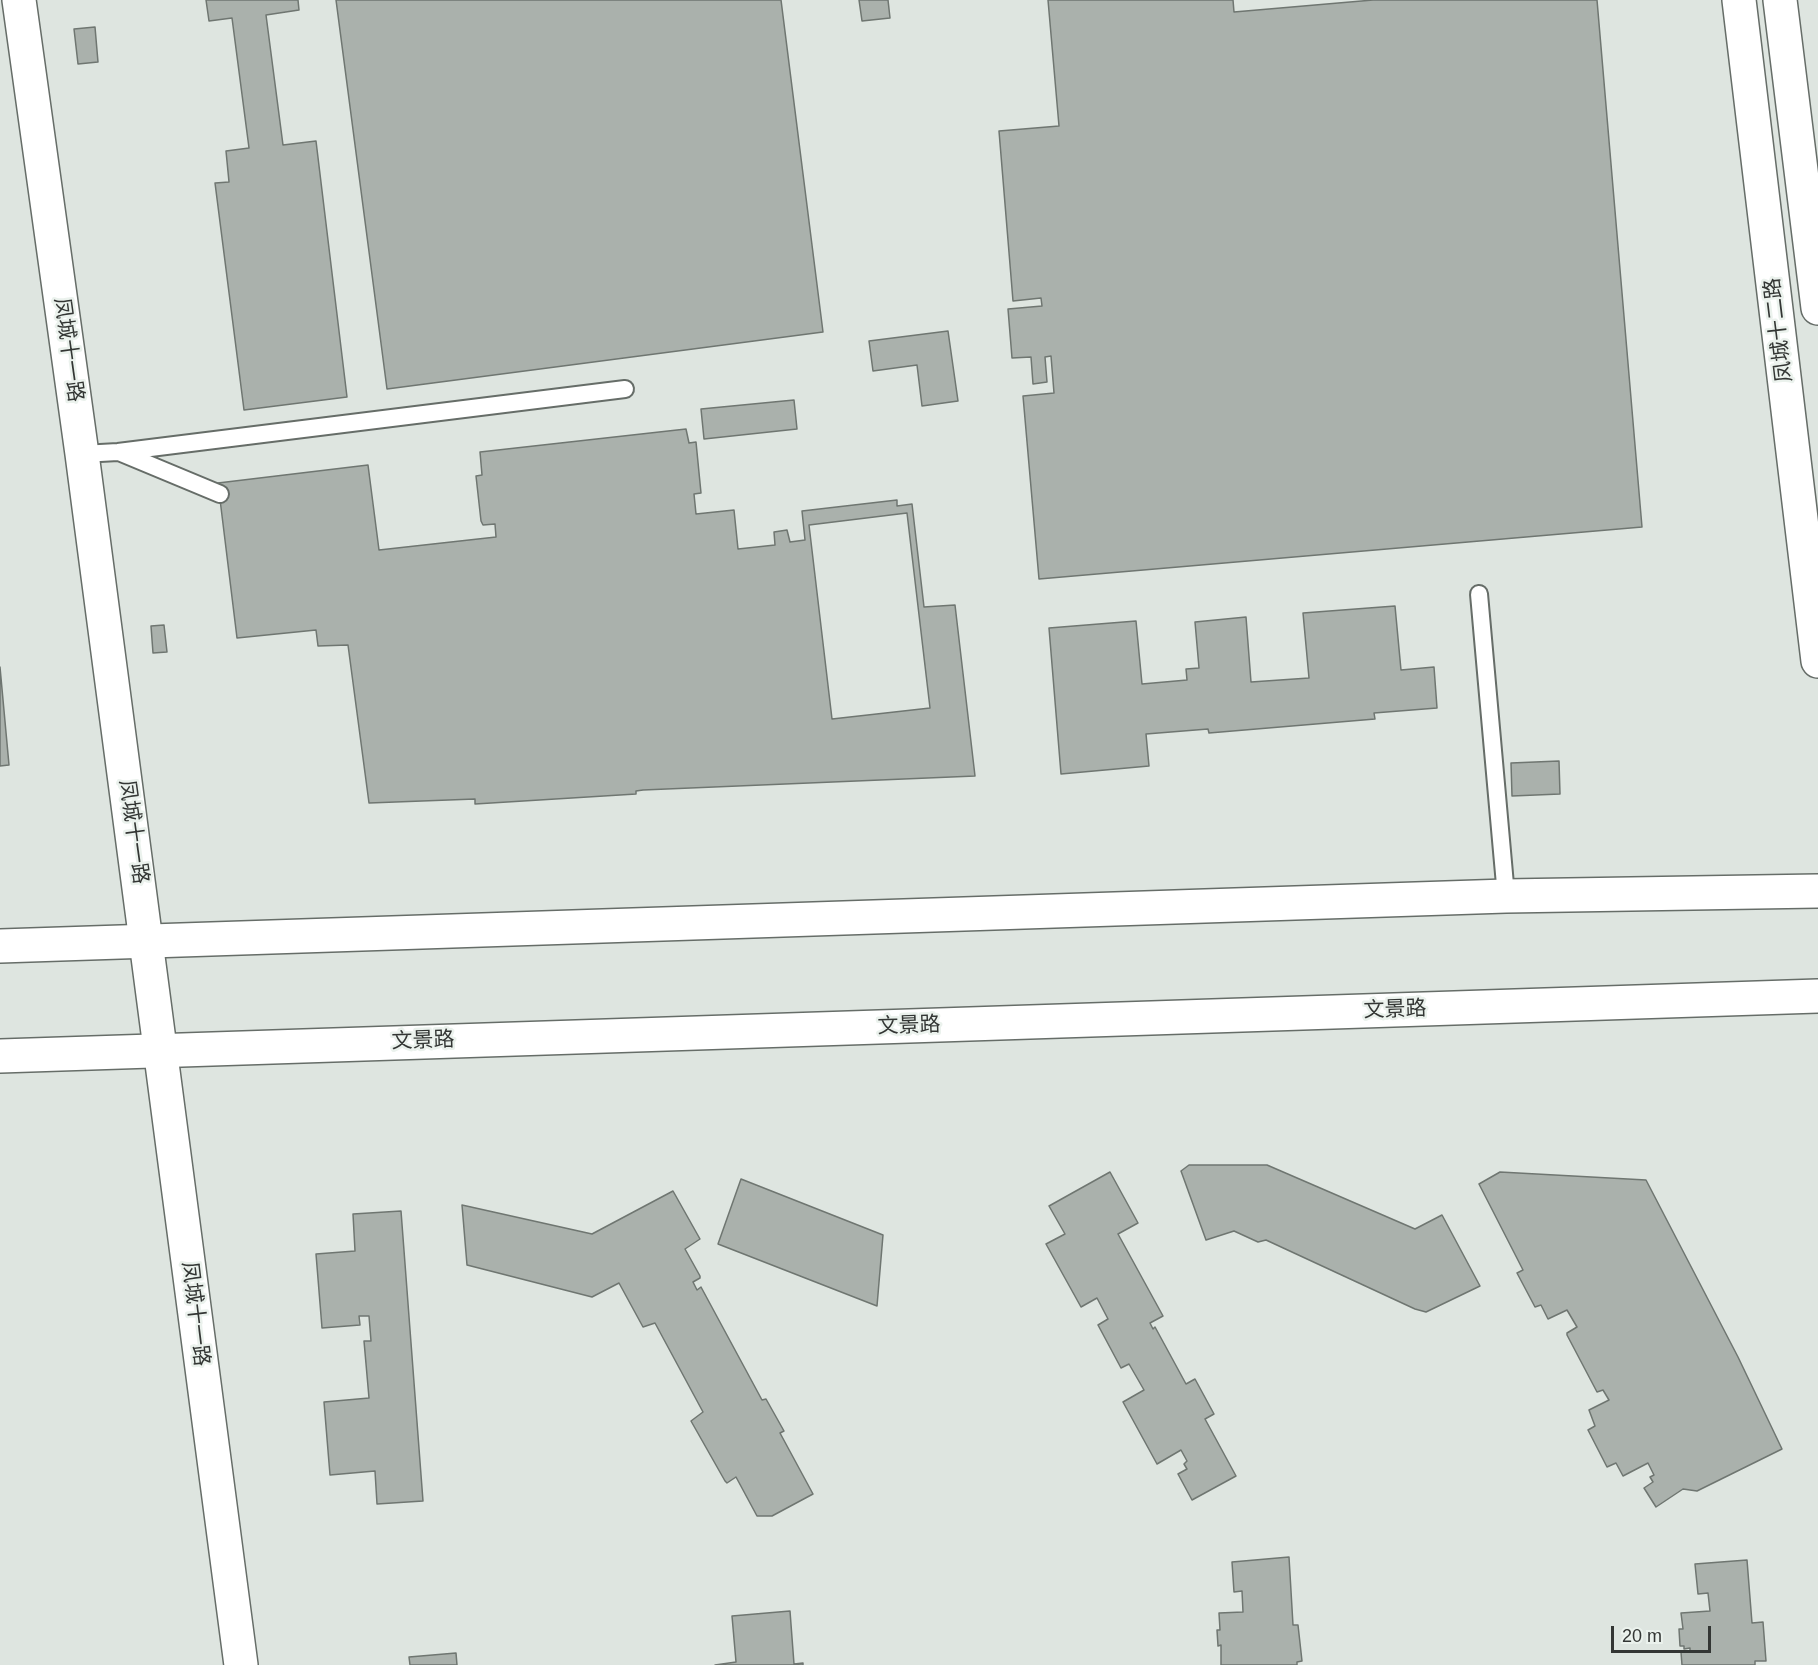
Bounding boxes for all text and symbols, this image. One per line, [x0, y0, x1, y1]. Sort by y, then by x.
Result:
street label: 凤城十二路 [1760, 276, 1798, 384]
street label: 凤城十一路 [48, 296, 88, 404]
street label: 凤城十一路 [113, 778, 153, 886]
street label: 文景路 [1363, 996, 1427, 1024]
street label: 文景路 [877, 1012, 941, 1040]
street label: 文景路 [391, 1027, 455, 1055]
street label: 凤城十一路 [176, 1260, 214, 1368]
scale bar [1614, 1614, 1714, 1652]
text: 20 m [1622, 1626, 1662, 1646]

